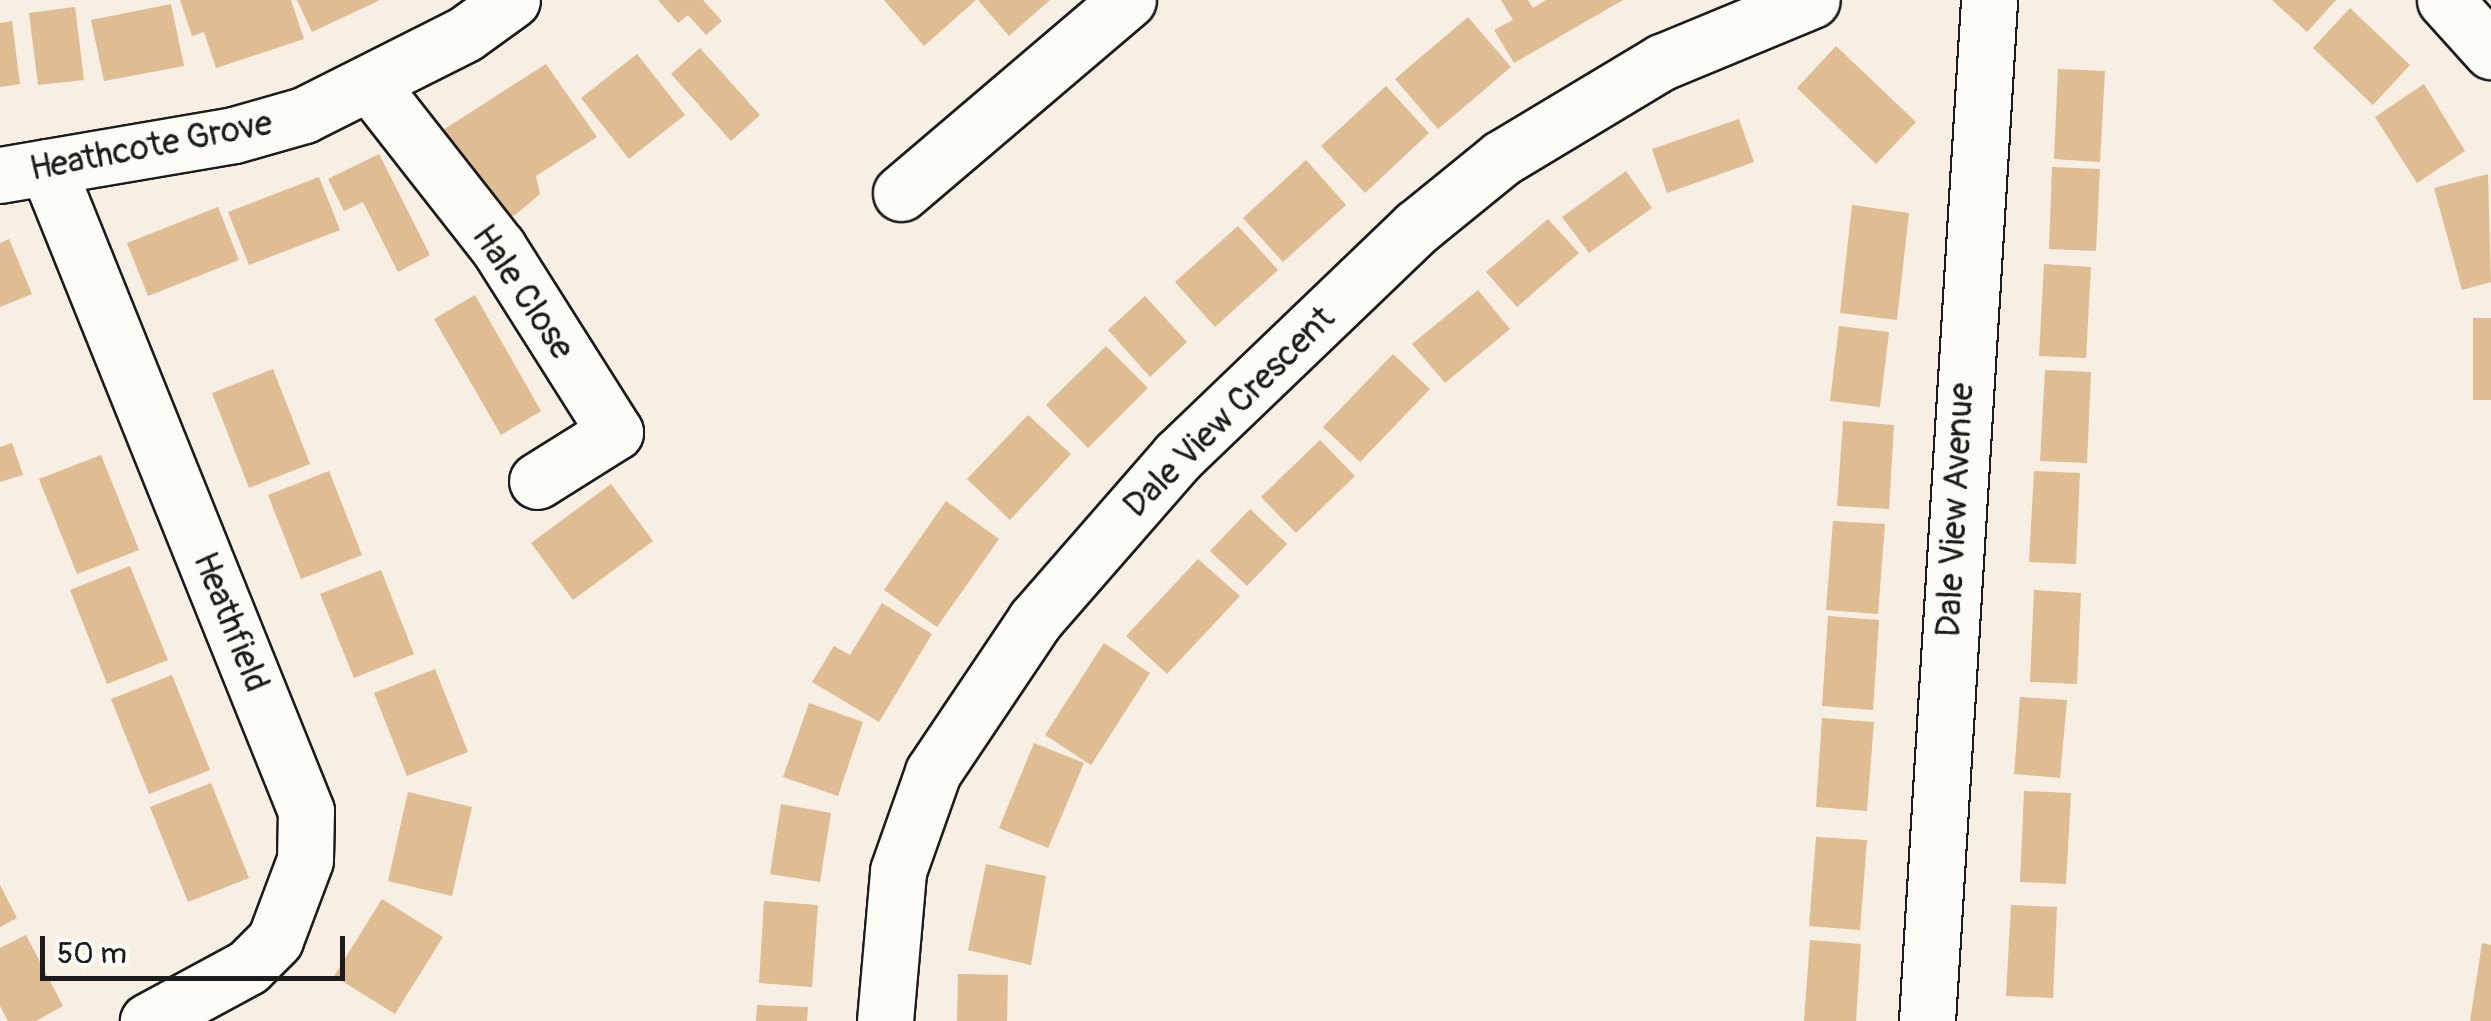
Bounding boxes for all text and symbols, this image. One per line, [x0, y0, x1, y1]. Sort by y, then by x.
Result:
street label: Heathcote Grove [26, 102, 276, 190]
street label: Hale Close [463, 217, 583, 367]
street label: Dale View Crescent [1115, 298, 1343, 526]
street label: Dale View Avenue [1927, 382, 1983, 638]
street label: Heathfield [184, 546, 278, 698]
scale bar [45, 916, 350, 978]
text: 50 m [57, 935, 127, 972]

